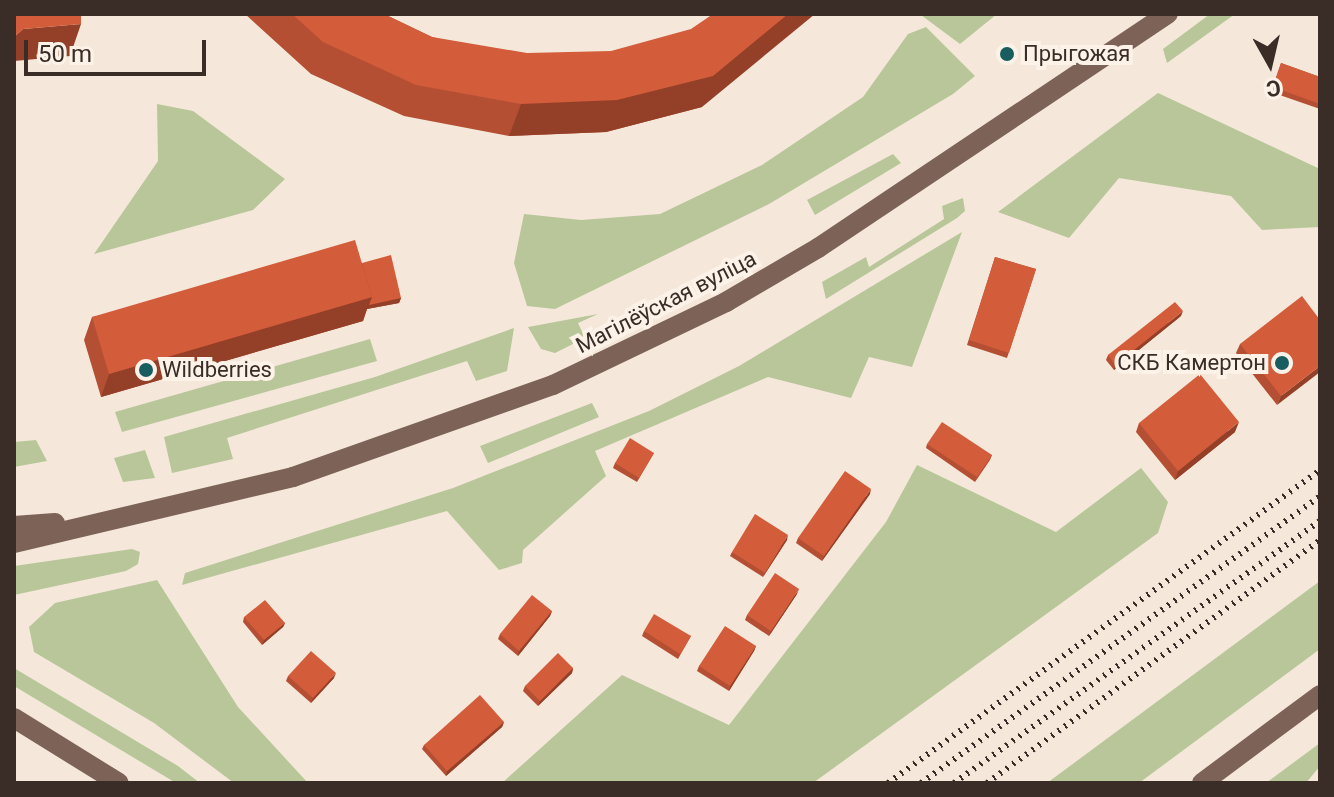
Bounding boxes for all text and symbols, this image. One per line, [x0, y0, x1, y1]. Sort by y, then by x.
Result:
scale bar [28, 24, 210, 74]
north arrow [1230, 24, 1310, 104]
text: 50 m [38, 40, 92, 68]
place label: Прыгожая [1023, 41, 1130, 67]
marker: Прыгожая [998, 45, 1016, 63]
text: С [1265, 75, 1282, 102]
street label: Магілёўская вуліца [571, 245, 761, 359]
place label: СКБ Камертон [1117, 350, 1266, 376]
marker: СКБ Камертон [1273, 354, 1291, 372]
place label: Wildberries [162, 357, 272, 383]
marker: Wildberries [137, 361, 155, 379]

